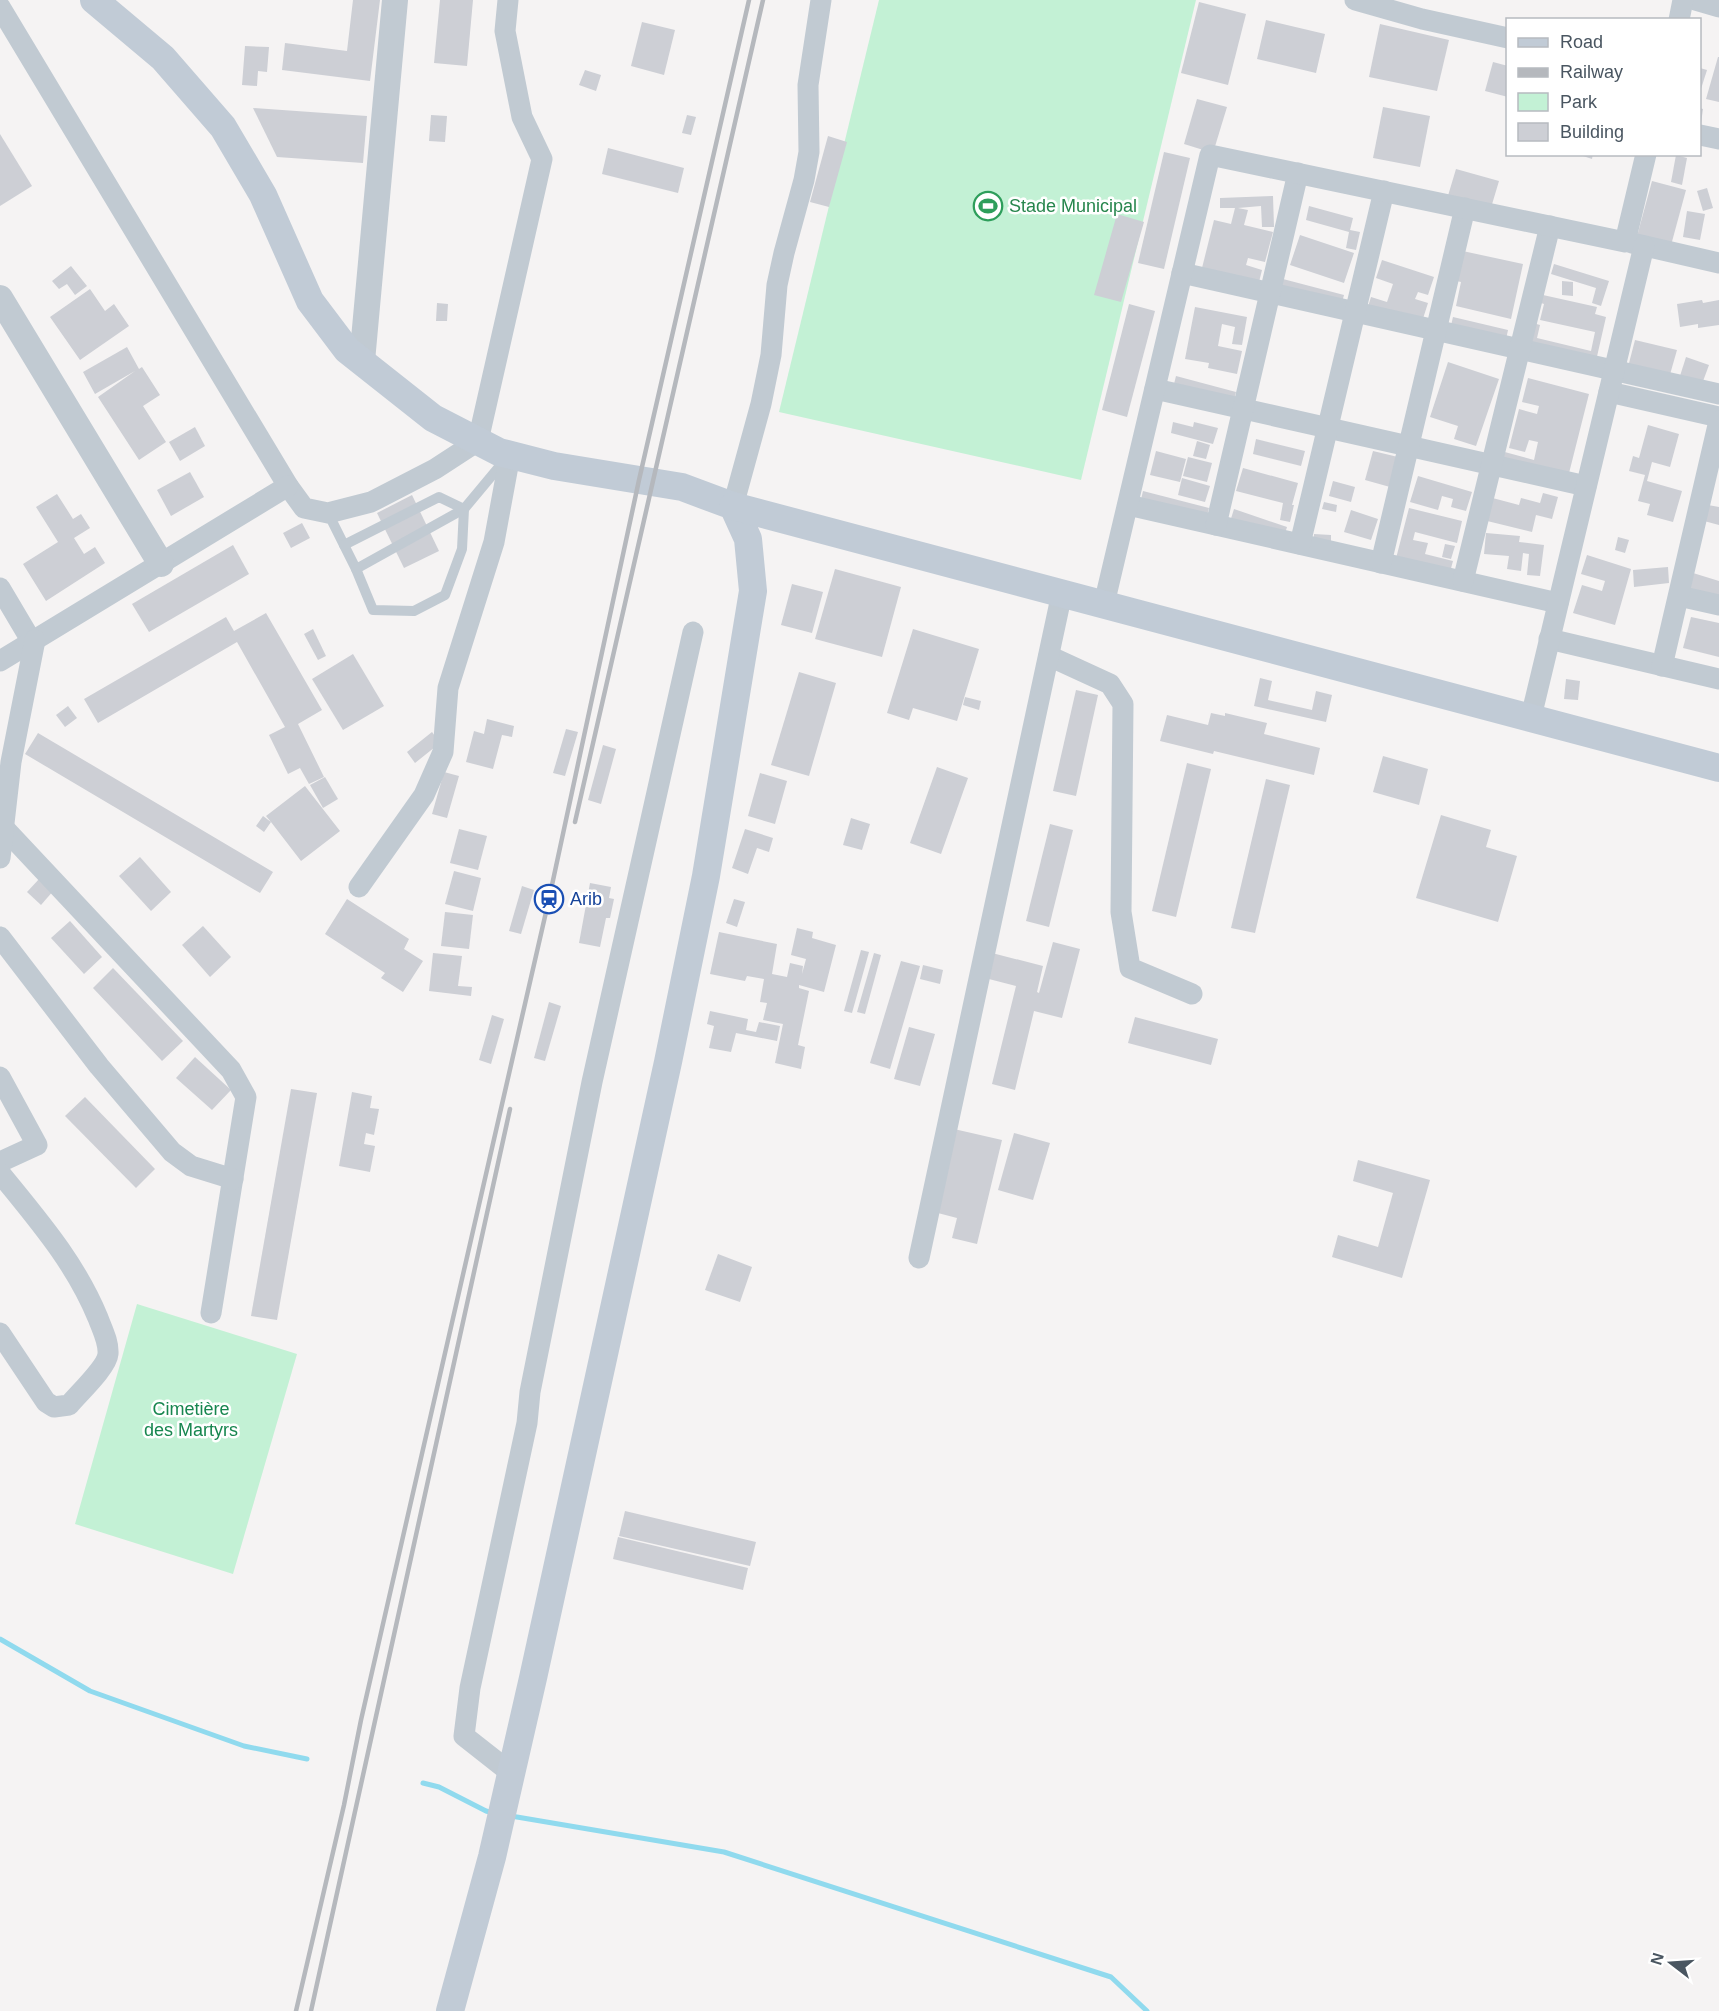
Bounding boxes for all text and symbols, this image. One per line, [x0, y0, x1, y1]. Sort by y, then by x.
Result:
legend [1506, 18, 1701, 156]
text: Road [1560, 32, 1603, 52]
text: Railway [1560, 62, 1623, 82]
text: Park [1560, 92, 1598, 112]
text: Building [1560, 122, 1624, 142]
sports icon: Stade Municipal [972, 190, 1004, 222]
place label: Stade Municipal [1009, 196, 1137, 216]
station icon: Arib [533, 883, 565, 915]
place label: Arib [570, 889, 602, 909]
park label: Cimetière des Martyrs [144, 1399, 238, 1440]
north arrow [1641, 1933, 1701, 1993]
text: N [1647, 1951, 1667, 1967]

